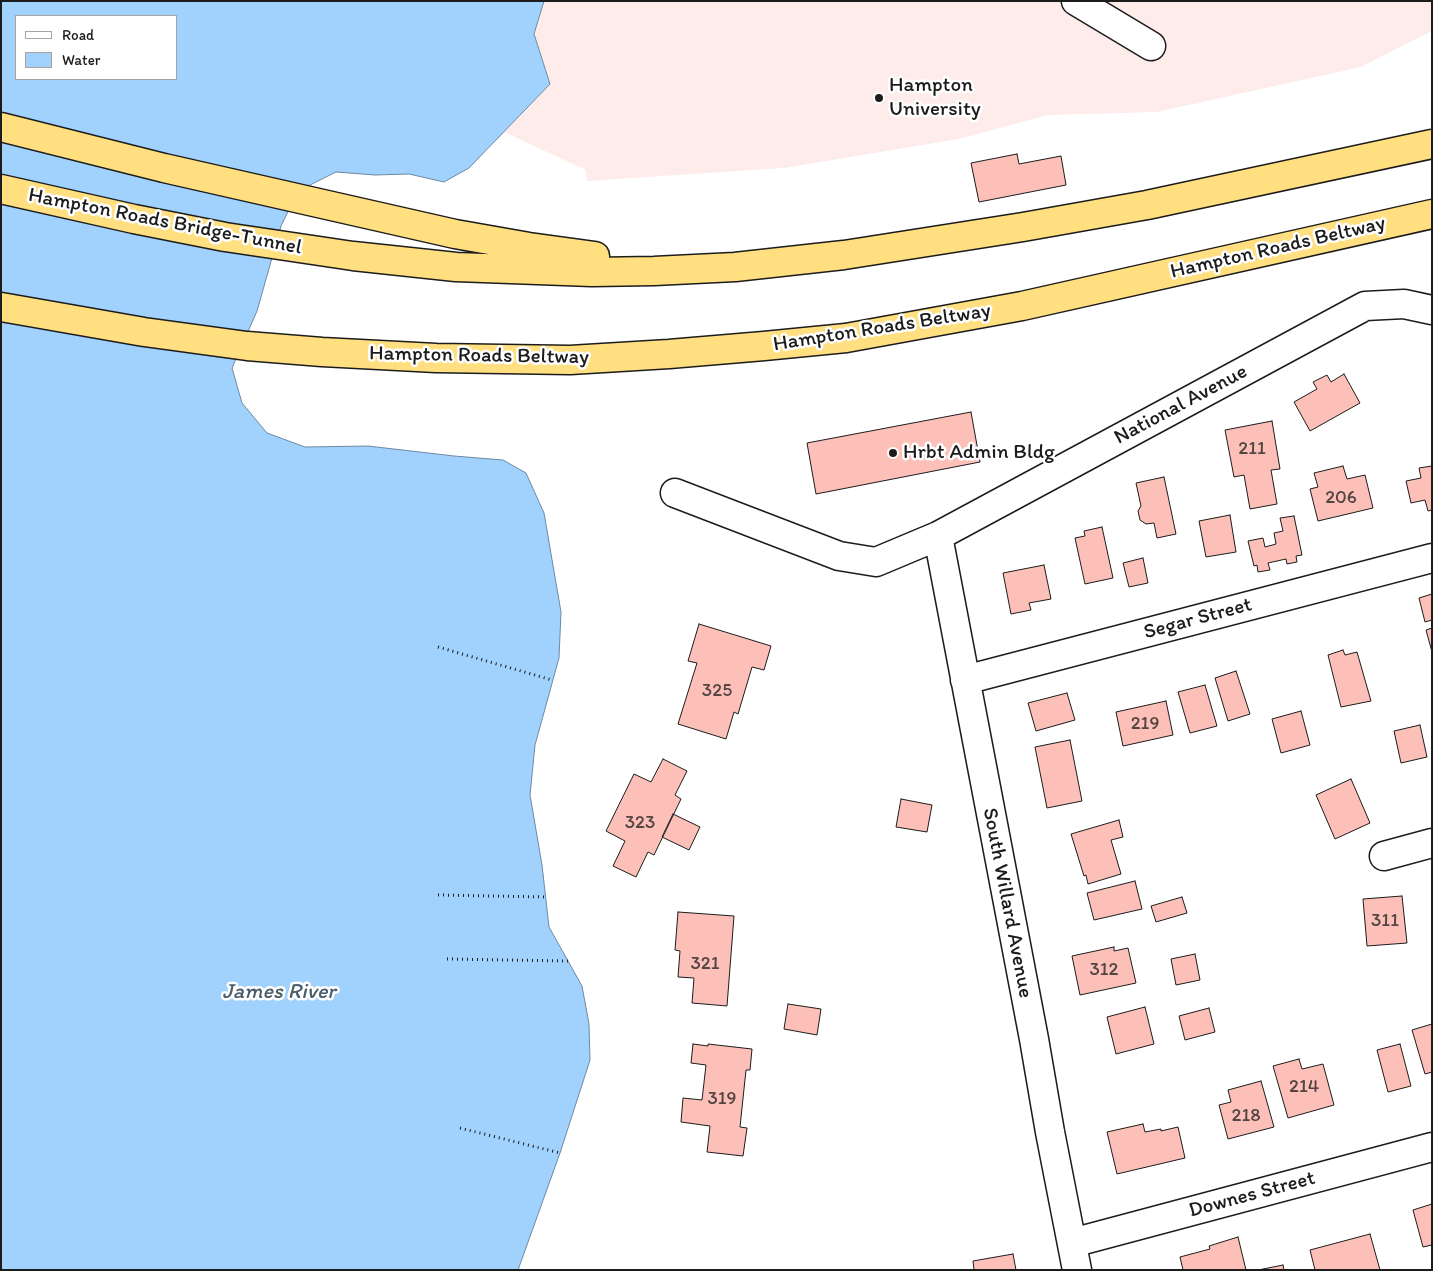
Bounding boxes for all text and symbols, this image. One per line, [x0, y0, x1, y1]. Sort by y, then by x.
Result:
legend [15, 15, 178, 80]
text: Road [62, 26, 94, 44]
text: Water [62, 51, 100, 69]
place label: Hampton University [889, 73, 981, 123]
marker: Hampton University [873, 92, 885, 104]
street label: Hampton Roads Bridge-Tunnel [26, 183, 304, 261]
street label: Hampton Roads Beltway [1168, 211, 1388, 285]
street label: Hampton Roads Beltway [771, 298, 993, 358]
street label: Hampton Roads Beltway [369, 341, 589, 371]
street label: National Avenue [1110, 359, 1252, 451]
house number: 211 [1238, 438, 1266, 460]
place label: Hrbt Admin Bldg [903, 440, 1055, 466]
marker: Hrbt Admin Bldg [887, 447, 899, 459]
house number: 206 [1325, 487, 1357, 509]
street label: Segar Street [1141, 592, 1255, 646]
house number: 325 [702, 680, 732, 702]
house number: 219 [1131, 713, 1159, 735]
street label: South Willard Avenue [976, 806, 1038, 1000]
house number: 323 [625, 812, 655, 834]
house number: 311 [1371, 910, 1399, 932]
house number: 321 [690, 953, 720, 975]
house number: 312 [1089, 959, 1119, 981]
water label: James River [222, 979, 336, 1005]
house number: 214 [1289, 1076, 1319, 1098]
house number: 319 [707, 1088, 737, 1110]
house number: 218 [1231, 1105, 1261, 1127]
street label: Downes Street [1186, 1166, 1318, 1224]

